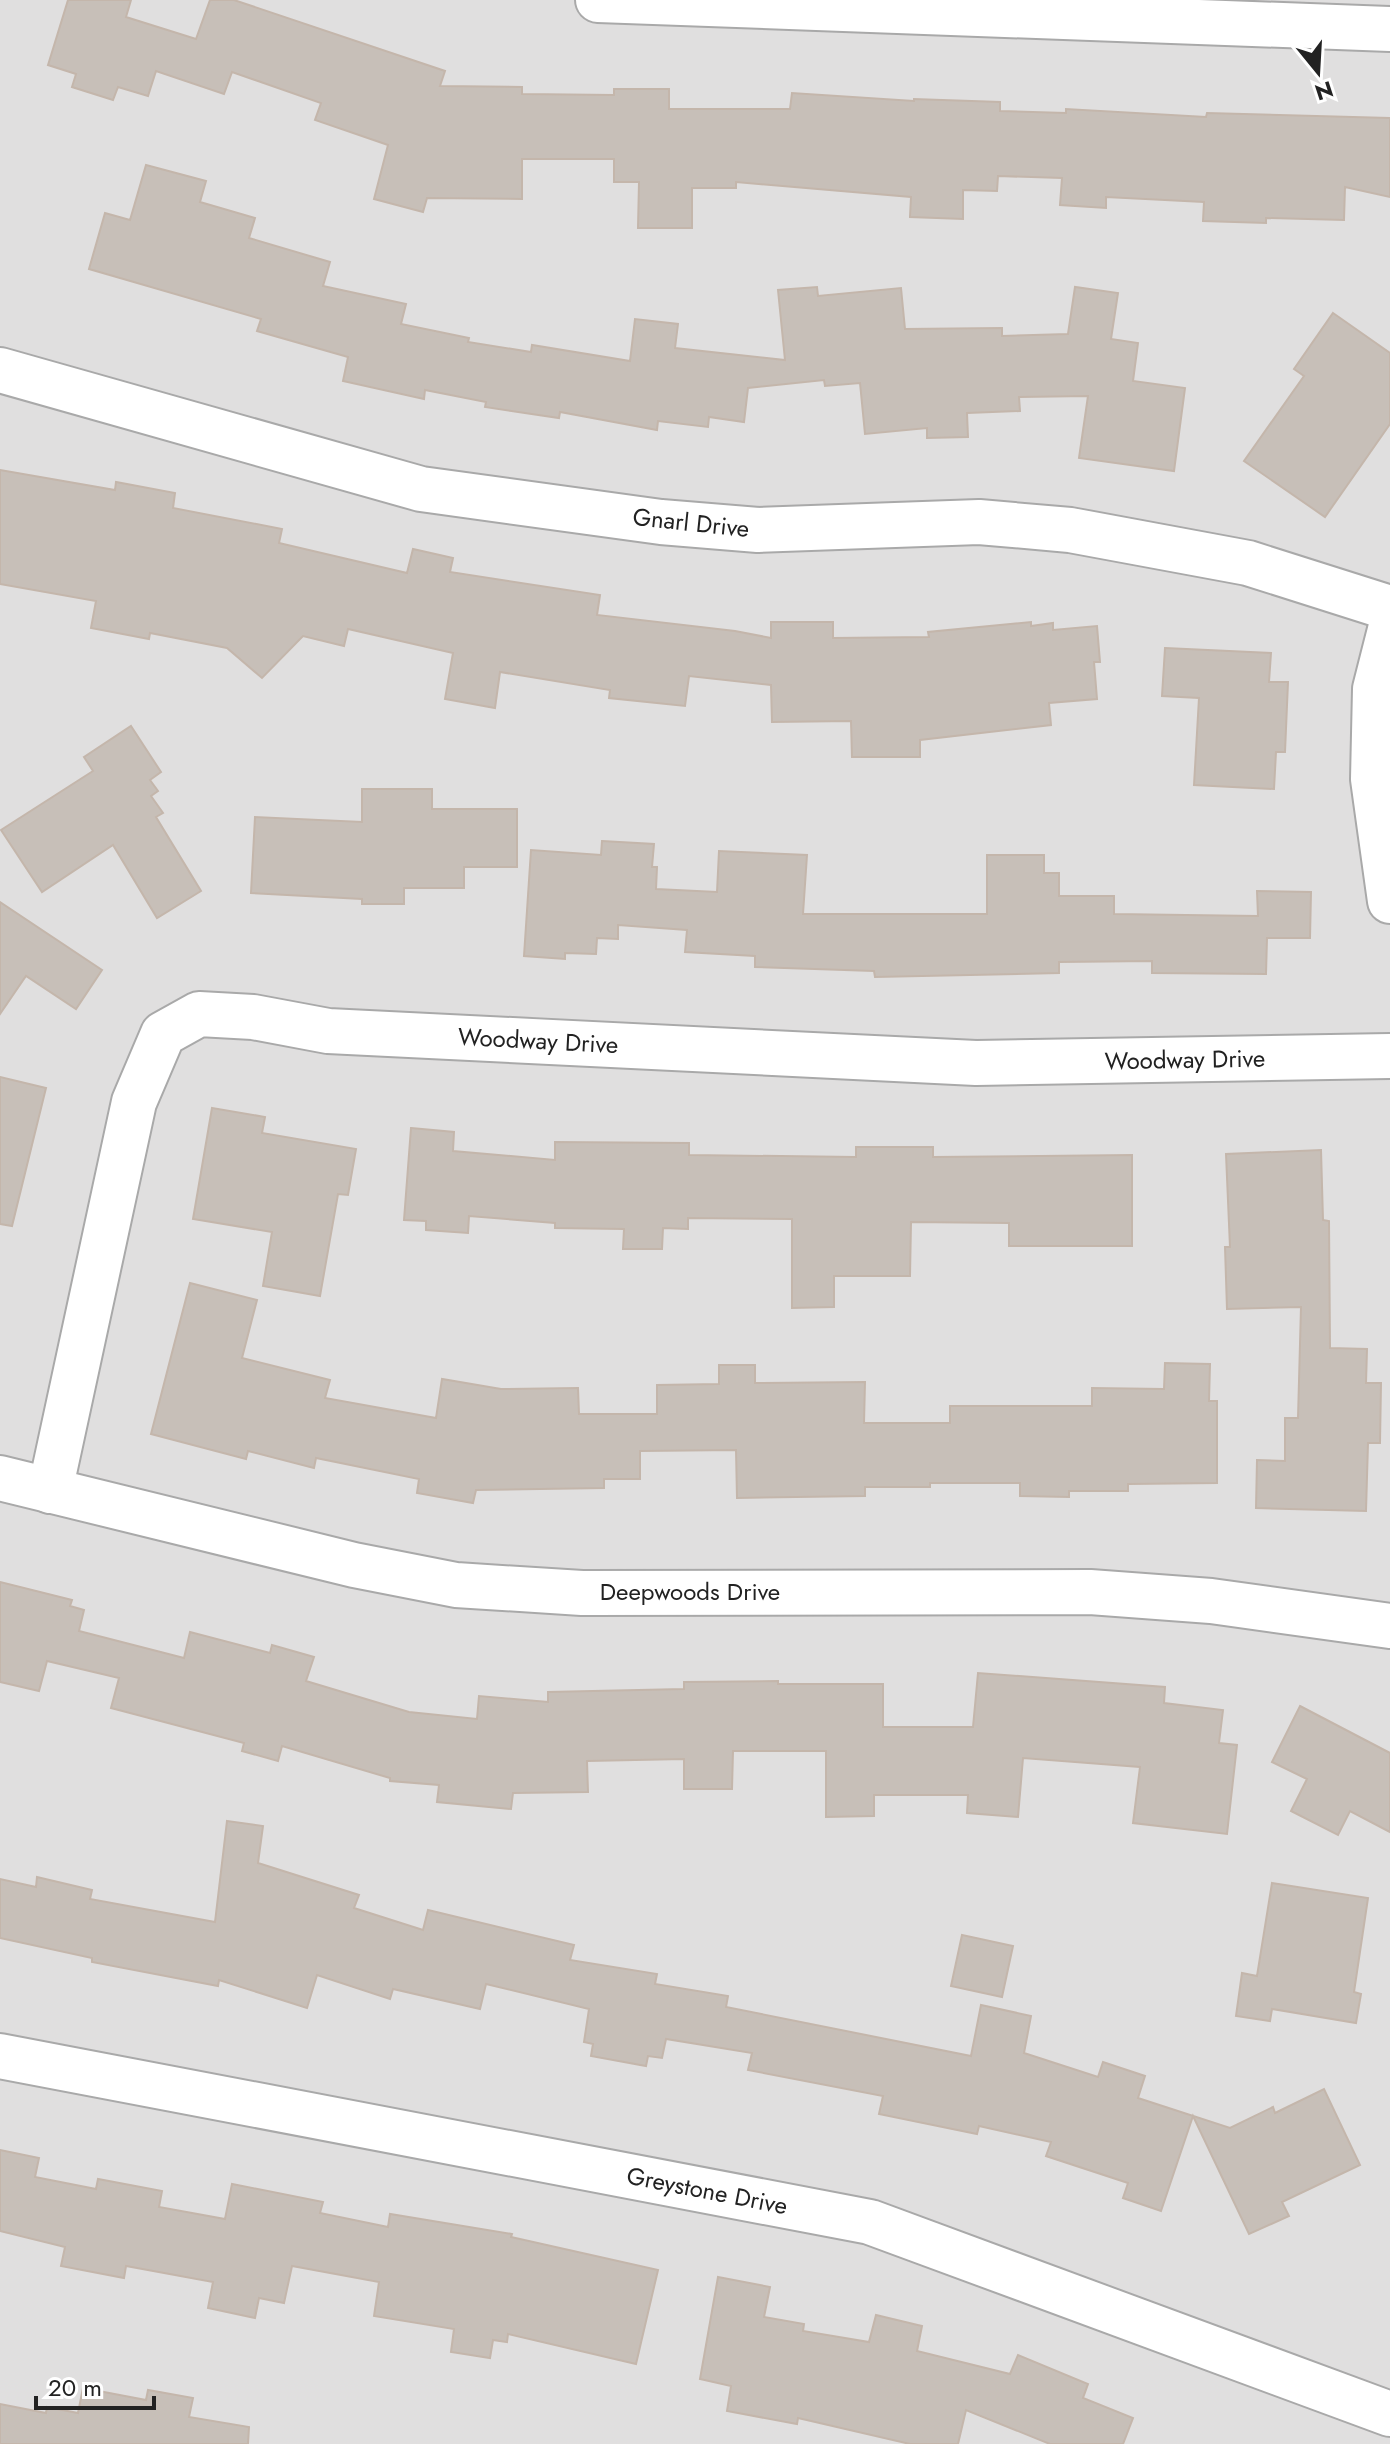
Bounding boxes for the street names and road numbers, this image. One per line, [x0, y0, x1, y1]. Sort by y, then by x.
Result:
street label: Gnarl Drive [631, 499, 751, 546]
street label: Woodway Drive [457, 1019, 619, 1062]
street label: Woodway Drive [1104, 1041, 1266, 1078]
street label: Deepwoods Drive [600, 1574, 780, 1609]
street label: Greystone Drive [624, 2158, 790, 2223]

